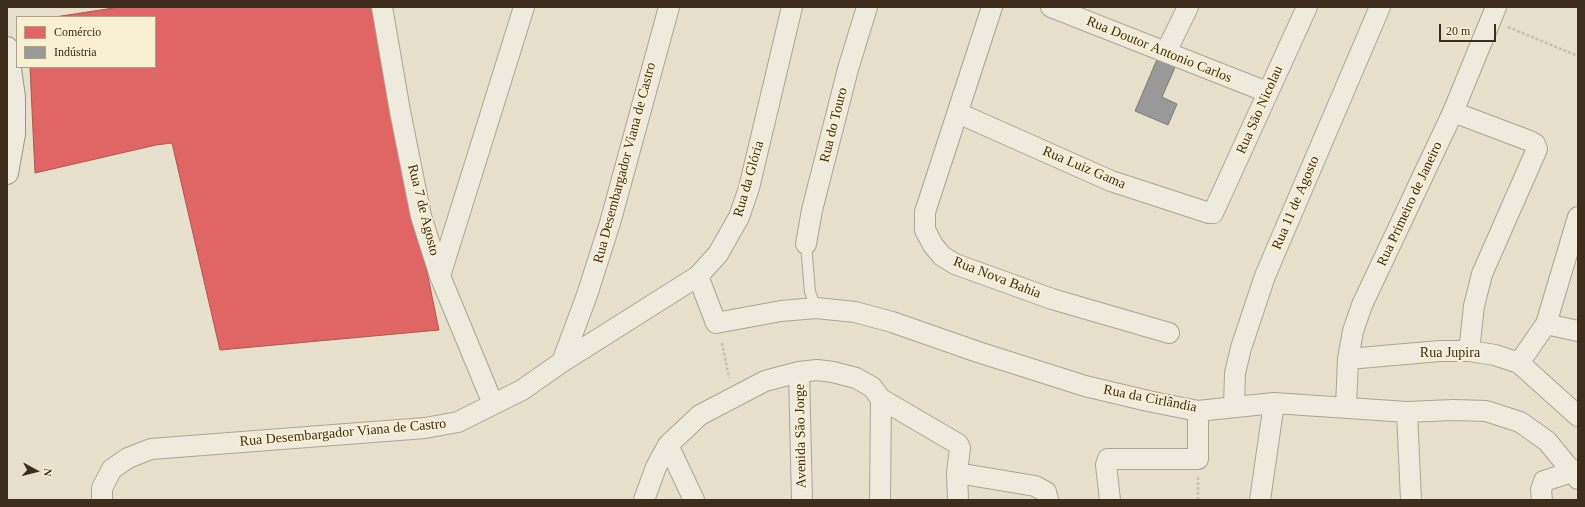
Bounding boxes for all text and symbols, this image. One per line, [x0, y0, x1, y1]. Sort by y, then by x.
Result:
street label: Rua Doutor Antonio Carlos [1084, 13, 1234, 87]
legend [16, 16, 156, 68]
scale bar [1441, 16, 1498, 42]
text: 20 m [1446, 24, 1470, 38]
text: Comércio [54, 25, 101, 39]
text: Indústria [54, 45, 97, 59]
street label: Rua Desembargador Viana de Castro [590, 61, 660, 265]
street label: Rua São Nicolau [1233, 63, 1287, 157]
street label: Rua do Touro [817, 86, 851, 164]
street label: Rua da Glória [730, 139, 768, 219]
street label: Rua Primeiro de Janeiro [1374, 139, 1446, 269]
street label: Rua Luiz Gama [1040, 143, 1128, 193]
street label: Rua 11 de Agosto [1269, 154, 1323, 252]
street label: Rua 7 de Agosto [404, 163, 442, 257]
street label: Rua Nova Bahia [951, 254, 1043, 302]
street label: Rua Jupira [1420, 345, 1480, 361]
street label: Rua da Cirlândia [1102, 382, 1198, 416]
street label: Avenida São Jorge [792, 384, 810, 488]
street label: Rua Desembargador Viana de Castro [239, 416, 447, 450]
north arrow [16, 451, 56, 491]
text: N [41, 468, 54, 477]

